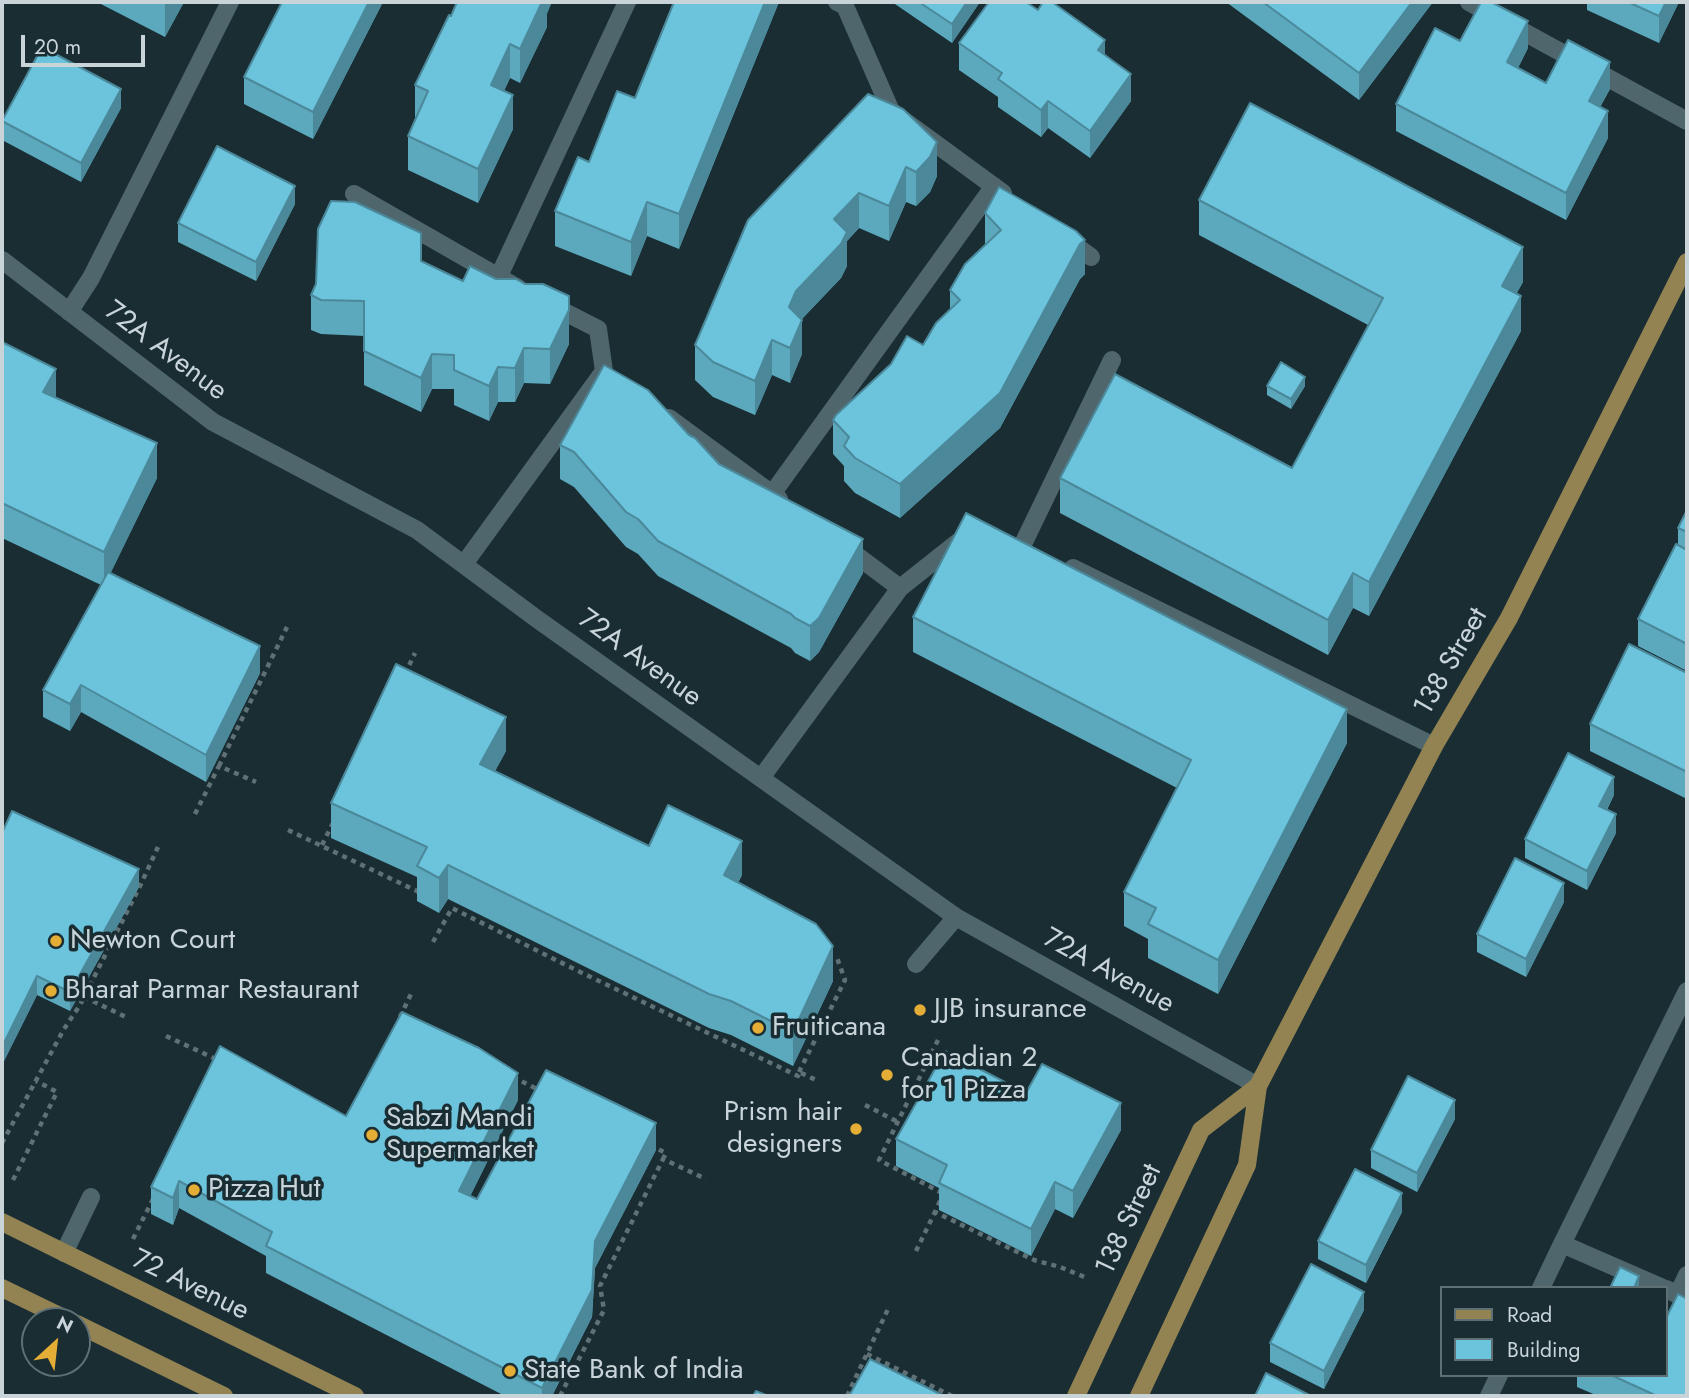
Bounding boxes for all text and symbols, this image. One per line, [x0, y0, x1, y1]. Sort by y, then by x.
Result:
scale bar [24, 21, 149, 65]
text: 20 m [34, 32, 81, 62]
street label: 72A Avenue [97, 295, 233, 409]
street label: 138 Street [1408, 602, 1496, 722]
street label: 72A Avenue [571, 603, 707, 715]
street label: 72A Avenue [1037, 922, 1179, 1022]
place label: Newton Court [70, 924, 235, 958]
marker: Newton Court [48, 933, 64, 949]
place label: Bharat Parmar Restaurant [65, 974, 359, 1008]
marker: Bharat Parmar Restaurant [43, 983, 59, 999]
place label: JJB insurance [934, 993, 1087, 1027]
marker: JJB insurance [912, 1002, 928, 1018]
place label: Fruiticana [772, 1011, 886, 1045]
marker: Fruiticana [750, 1020, 766, 1036]
place label: Canadian 2 for 1 Pizza [901, 1042, 1038, 1108]
marker: Canadian 2 for 1 Pizza [879, 1067, 895, 1083]
place label: Prism hair designers [724, 1096, 842, 1162]
place label: Sabzi Mandi Supermarket [386, 1102, 534, 1168]
marker: Prism hair designers [848, 1121, 864, 1137]
marker: Sabzi Mandi Supermarket [364, 1127, 380, 1143]
street label: 138 Street [1090, 1159, 1170, 1281]
place label: Pizza Hut [208, 1173, 321, 1207]
marker: Pizza Hut [186, 1182, 202, 1198]
street label: 72 Avenue [126, 1243, 254, 1329]
legend [1440, 1286, 1668, 1377]
text: Road [1507, 1300, 1552, 1330]
north arrow [21, 1307, 91, 1377]
text: N [52, 1309, 78, 1340]
text: Building [1507, 1335, 1580, 1365]
place label: State Bank of India [524, 1354, 744, 1388]
marker: State Bank of India [502, 1363, 518, 1379]

